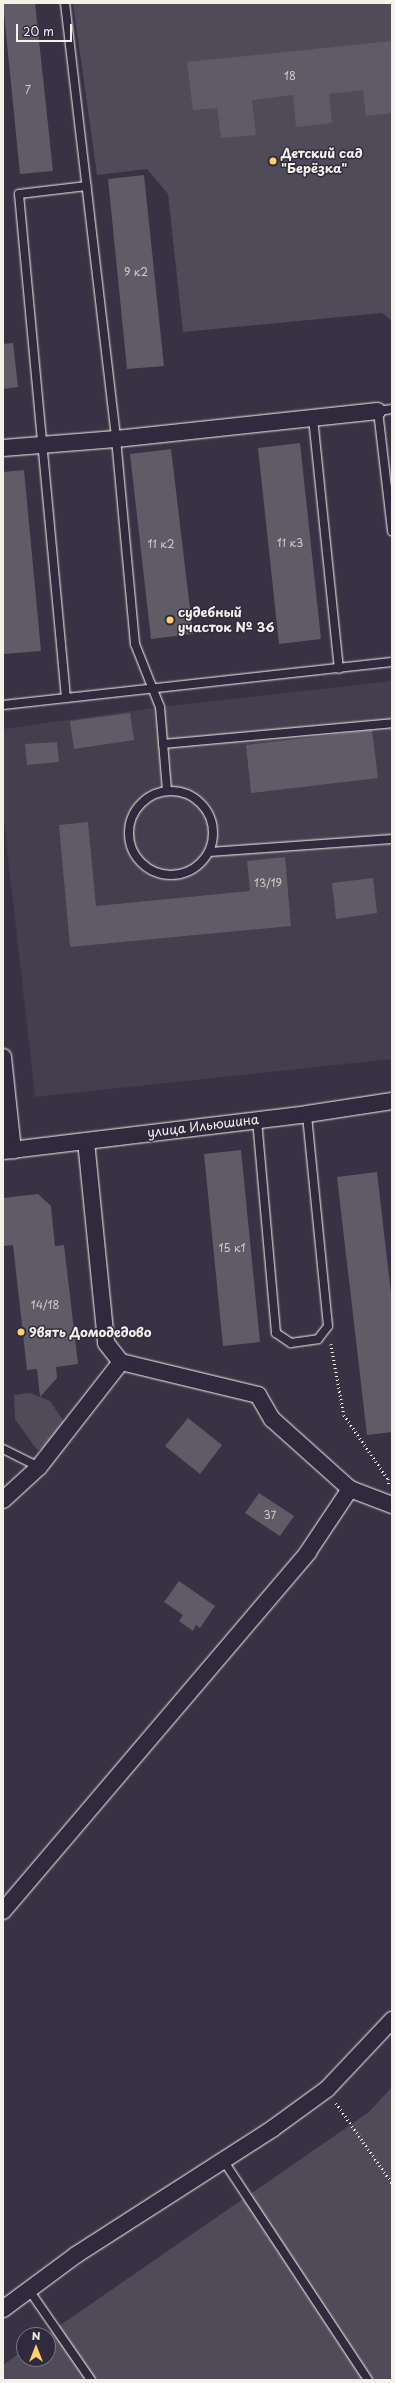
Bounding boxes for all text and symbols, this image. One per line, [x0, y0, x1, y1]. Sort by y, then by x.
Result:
scale bar [18, 16, 74, 42]
text: 20 m [23, 22, 54, 40]
house number: 18 [284, 69, 296, 83]
house number: 7 [25, 83, 31, 97]
place label: Детский сад "Берёзка" [281, 146, 363, 177]
marker: Детский сад "Берёзка" [268, 156, 278, 166]
house number: 9 к2 [124, 265, 148, 279]
house number: 11 к3 [277, 536, 303, 550]
house number: 11 к2 [147, 537, 175, 551]
place label: судебный участок № 36 [178, 605, 275, 636]
marker: судебный участок № 36 [165, 615, 175, 625]
house number: 13/19 [254, 876, 282, 890]
street label: улица Ильюшина [146, 1111, 260, 1141]
house number: 15 к1 [218, 1241, 246, 1255]
house number: 14/18 [31, 1298, 59, 1312]
place label: 9вять Домодедово [29, 1324, 152, 1340]
marker: 9вять Домодедово [16, 1327, 26, 1337]
house number: 37 [264, 1508, 276, 1522]
north arrow [16, 2327, 56, 2367]
text: N [32, 2327, 40, 2344]

